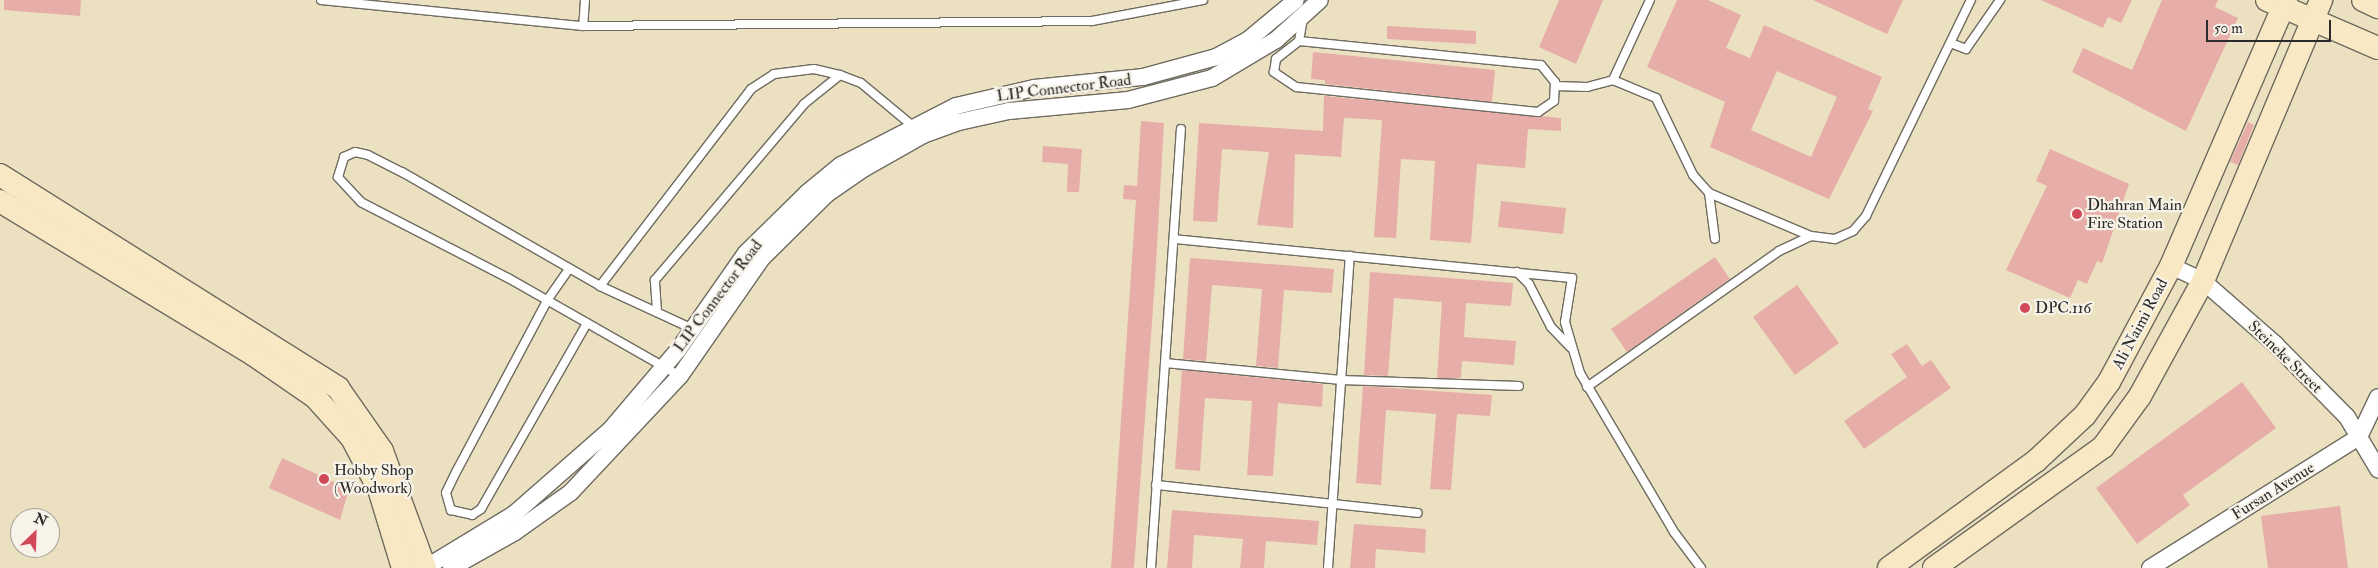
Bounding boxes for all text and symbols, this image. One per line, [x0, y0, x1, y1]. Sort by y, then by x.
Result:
scale bar [2208, 10, 2333, 42]
text: 50 m [2214, 19, 2243, 38]
street label: LIP Connector Road [996, 70, 1132, 106]
place label: Dhahran Main Fire Station [2087, 195, 2182, 233]
marker: Dhahran Main Fire Station [2071, 208, 2083, 220]
street label: LIP Connector Road [670, 236, 766, 356]
street label: Ali Naimi Road [2108, 275, 2172, 373]
place label: DPC.116 [2035, 298, 2091, 318]
marker: DPC.116 [2019, 302, 2031, 314]
street label: Steineke Street [2244, 317, 2326, 397]
street label: Fursan Avenue [2228, 458, 2318, 524]
place label: Hobby Shop (Woodwork) [334, 460, 414, 498]
marker: Hobby Shop (Woodwork) [318, 473, 330, 485]
north arrow [10, 508, 60, 558]
text: N [32, 509, 50, 530]

